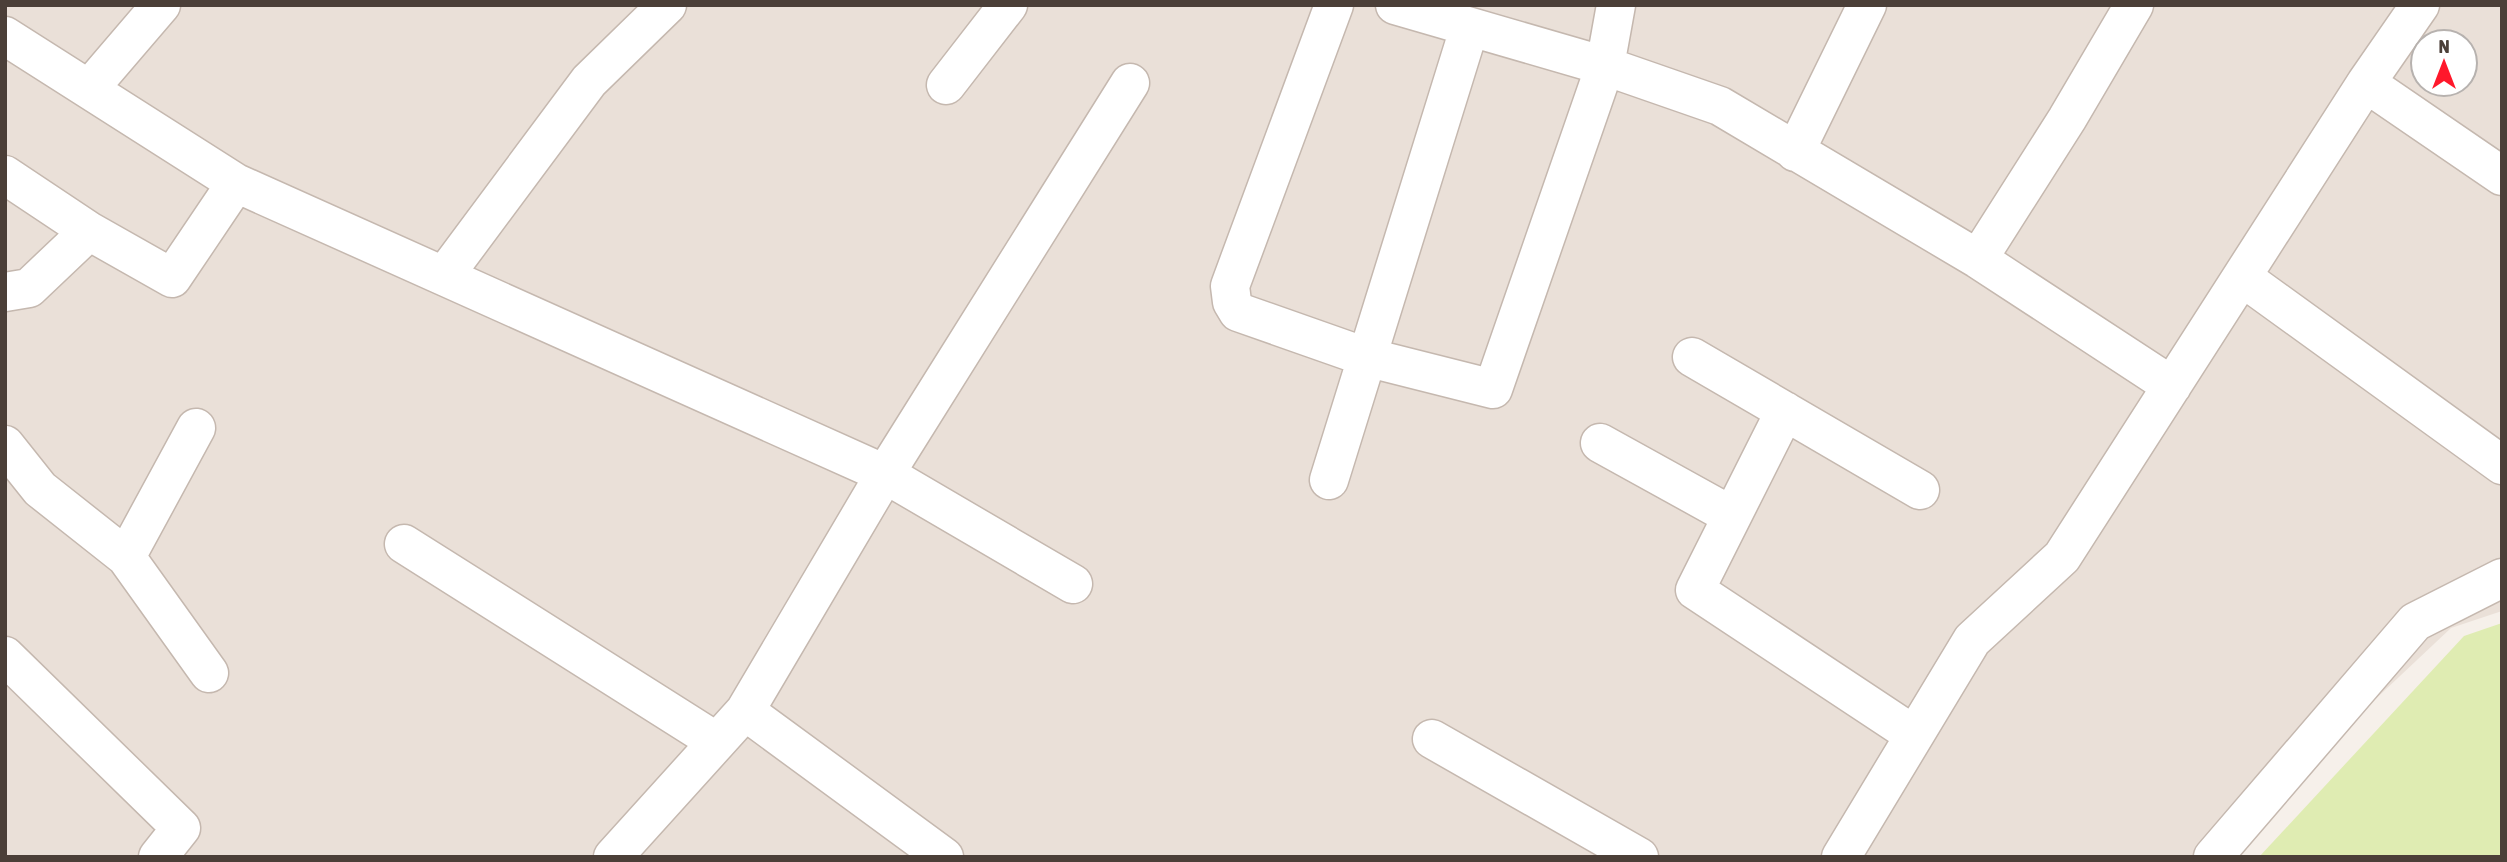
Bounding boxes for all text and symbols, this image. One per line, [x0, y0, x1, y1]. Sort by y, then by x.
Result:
north arrow [2409, 28, 2479, 98]
text: N [2438, 35, 2450, 57]

